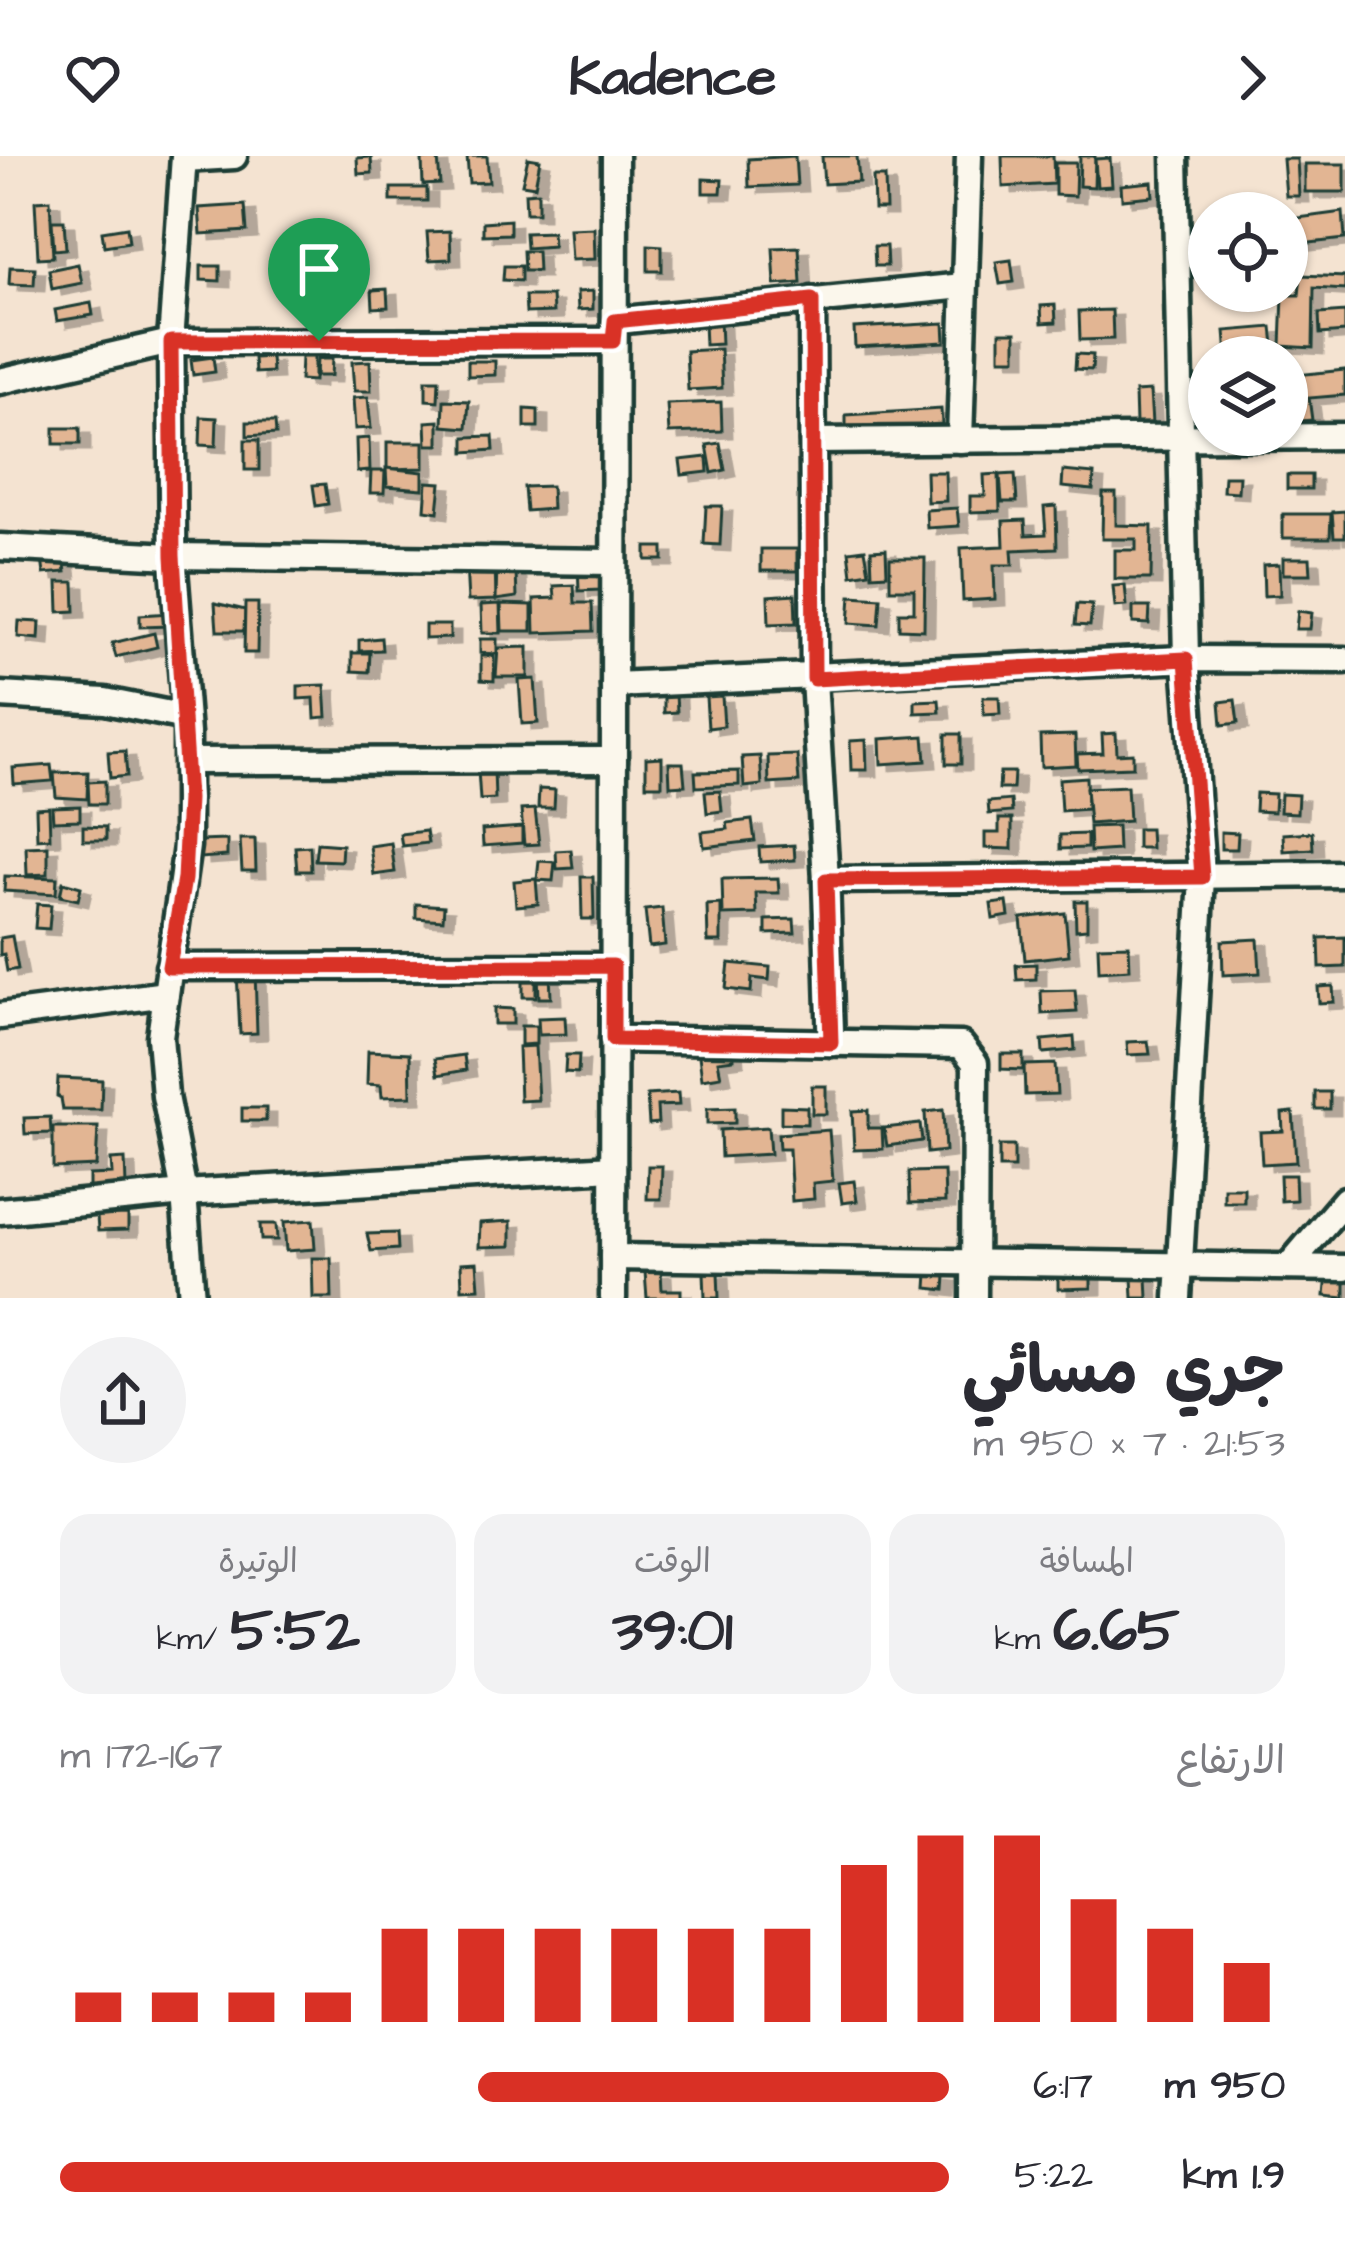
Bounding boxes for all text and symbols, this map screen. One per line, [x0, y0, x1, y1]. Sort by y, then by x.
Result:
text: Kadence [569, 41, 776, 116]
icon: heart [60, 45, 126, 111]
icon: forward [1219, 45, 1285, 111]
map controls [1188, 192, 1308, 456]
button: locate [1188, 192, 1308, 312]
pin [268, 218, 370, 341]
icon: arrive [286, 236, 352, 302]
button: layers [1188, 336, 1308, 456]
text: جري مسائي [962, 1327, 1285, 1419]
button: share [60, 1337, 186, 1463]
text: 21:53 · 7 × 950 m [973, 1418, 1285, 1472]
text: الوتيرة [218, 1539, 298, 1585]
text: الوقت [634, 1539, 711, 1585]
text: المسافة [1040, 1539, 1134, 1585]
text: 5:52 [231, 1590, 360, 1673]
text: 39:01 [612, 1590, 733, 1673]
text: 6.65 [1053, 1590, 1180, 1673]
text: /km [156, 1616, 231, 1662]
text: km [994, 1616, 1053, 1662]
text: 167–172 m [60, 1730, 223, 1784]
text: الارتفاع [1176, 1735, 1285, 1789]
text: 6:17 [1033, 2060, 1093, 2114]
text: 950 m [1165, 2060, 1285, 2114]
text: 5:22 [1014, 2150, 1093, 2204]
text: 1.9 km [1182, 2150, 1285, 2204]

